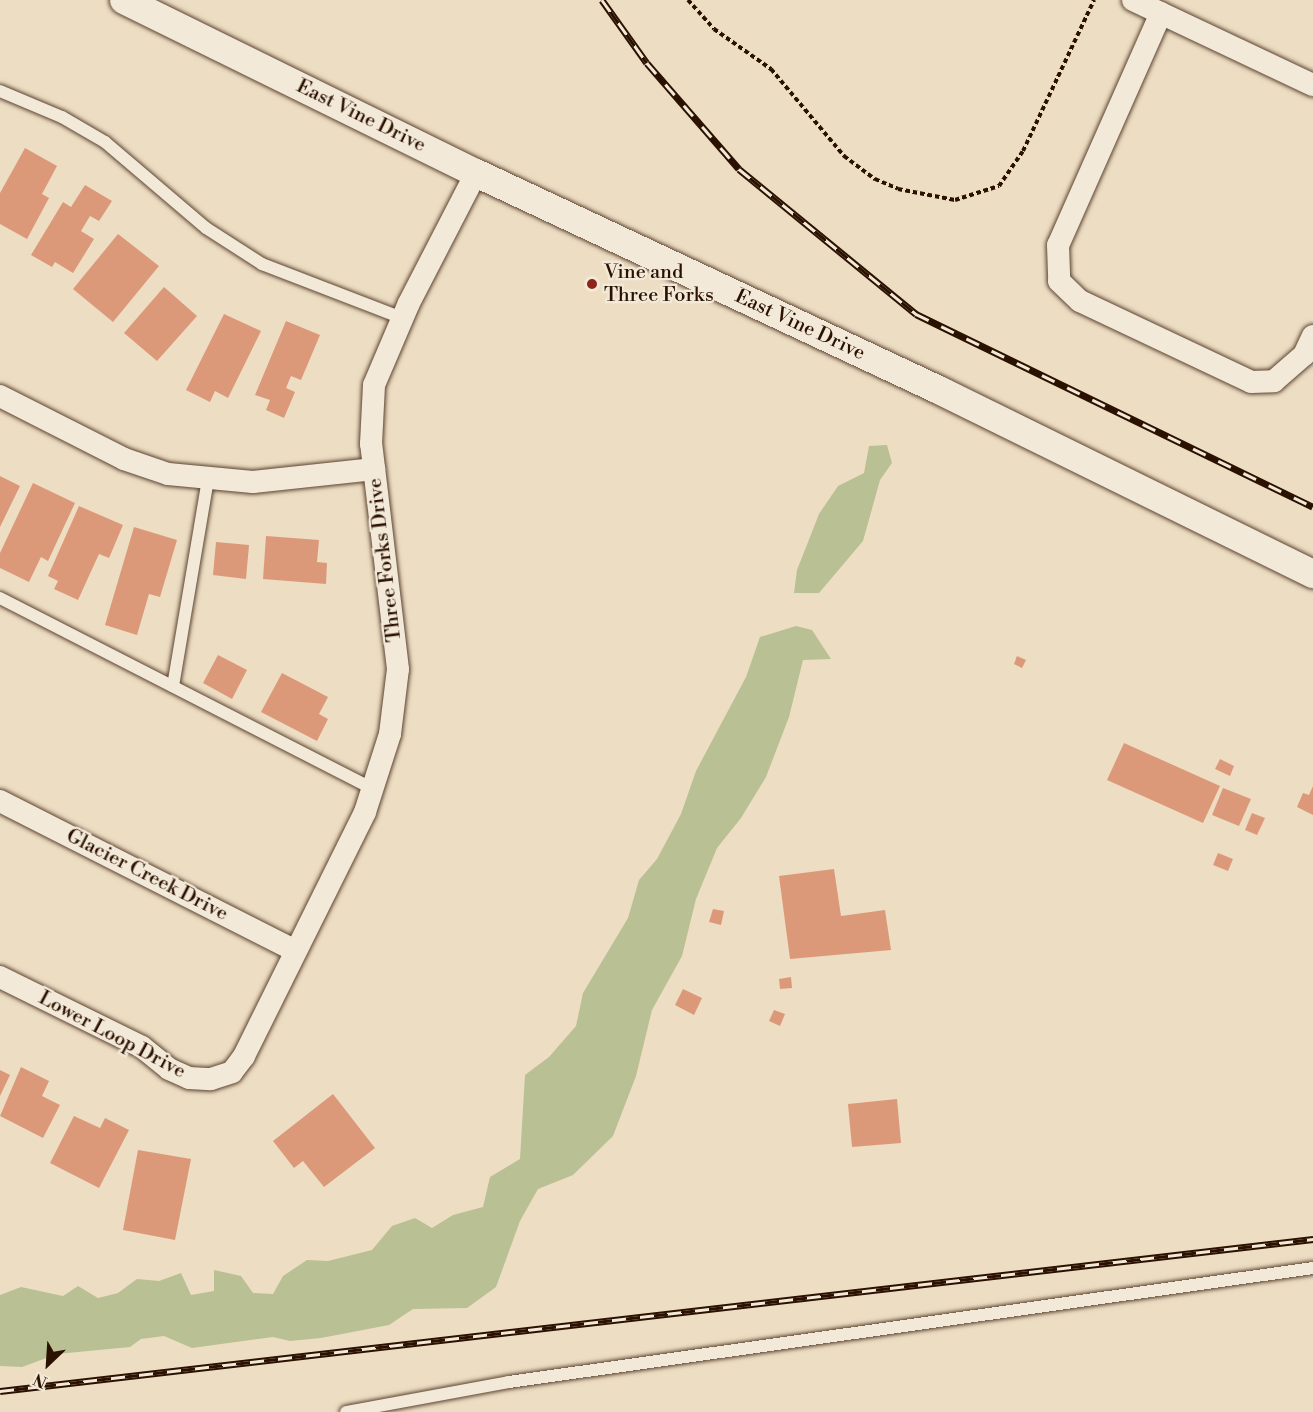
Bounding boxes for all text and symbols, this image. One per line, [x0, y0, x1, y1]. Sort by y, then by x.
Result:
street label: East Vine Drive [292, 74, 430, 158]
place label: Vine and Three Forks [604, 260, 714, 307]
marker: Vine and Three Forks [585, 277, 599, 291]
street label: East Vine Drive [731, 284, 869, 366]
street label: Three Forks Drive [363, 477, 407, 643]
street label: Glacier Creek Drive [62, 824, 232, 926]
street label: Lower Loop Drive [34, 986, 190, 1084]
north arrow [18, 1334, 78, 1394]
text: N [30, 1369, 50, 1392]

